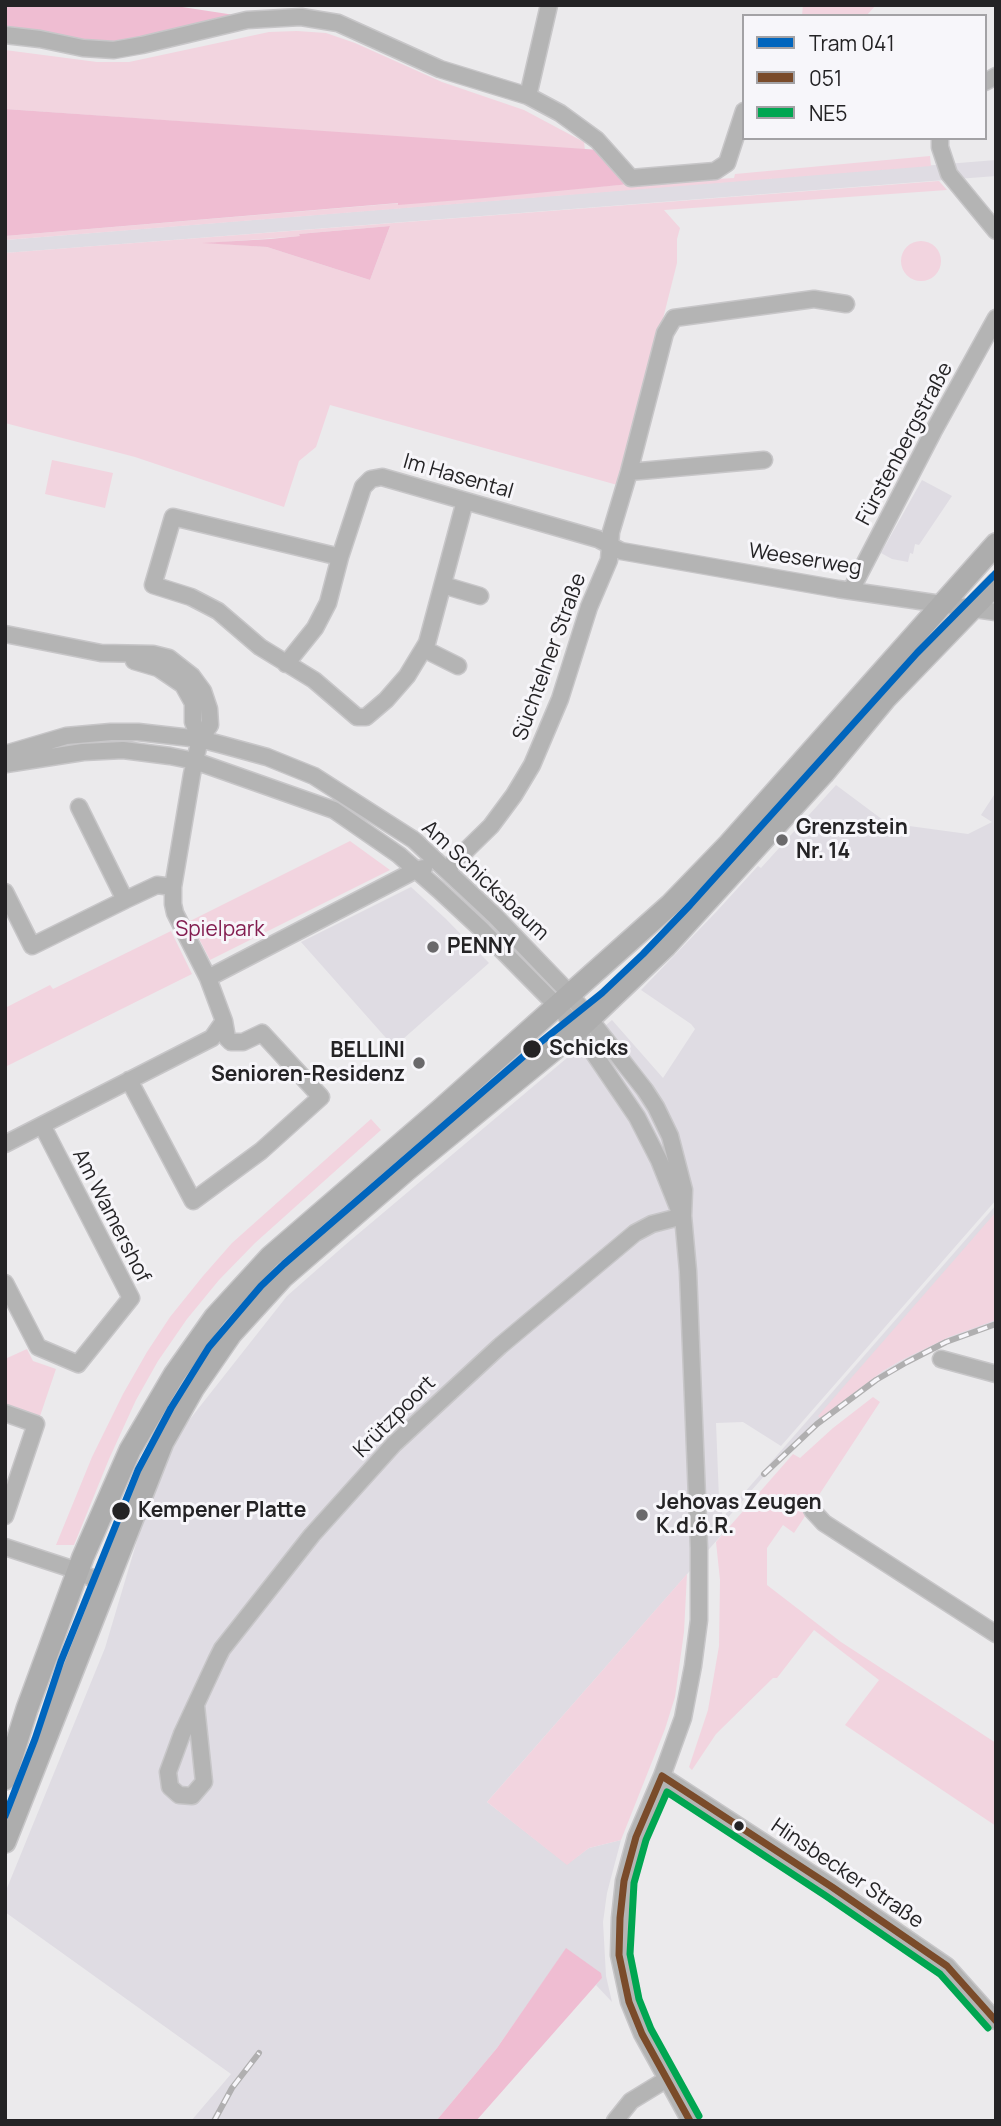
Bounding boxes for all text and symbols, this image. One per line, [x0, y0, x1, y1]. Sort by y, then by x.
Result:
legend [742, 14, 987, 140]
text: Tram 041 [809, 29, 895, 57]
text: 051 [809, 64, 842, 92]
text: NE5 [809, 99, 847, 127]
street label: Fürstenbergstraße [851, 358, 959, 530]
street label: Im Hasental [400, 449, 516, 505]
street label: Weeserweg [747, 539, 863, 581]
street label: Süchtelner Straße [508, 570, 592, 744]
place label: Grenzstein Nr. 14 [796, 815, 908, 865]
street label: Am Schicksbaum [416, 816, 554, 946]
marker: Grenzstein Nr. 14 [774, 832, 790, 848]
park label: Spielpark [175, 917, 265, 943]
place label: PENNY [447, 934, 516, 960]
marker: PENNY [425, 939, 441, 955]
place label: Schicks [549, 1036, 628, 1062]
place label: BELLINI Senioren-Residenz [211, 1038, 405, 1088]
marker: Schicks [521, 1038, 543, 1060]
marker: BELLINI Senioren-Residenz [411, 1055, 427, 1071]
street label: Am Wamershof [67, 1145, 155, 1287]
street label: Krützpoort [349, 1371, 441, 1463]
place label: Jehovas Zeugen K.d.ö.R. [656, 1490, 822, 1540]
place label: Kempener Platte [138, 1498, 306, 1524]
marker: Kempener Platte [110, 1500, 132, 1522]
marker: Jehovas Zeugen K.d.ö.R. [634, 1507, 650, 1523]
street label: Hinsbecker Straße [766, 1814, 928, 1934]
unlabelled marker [732, 1819, 746, 1833]

